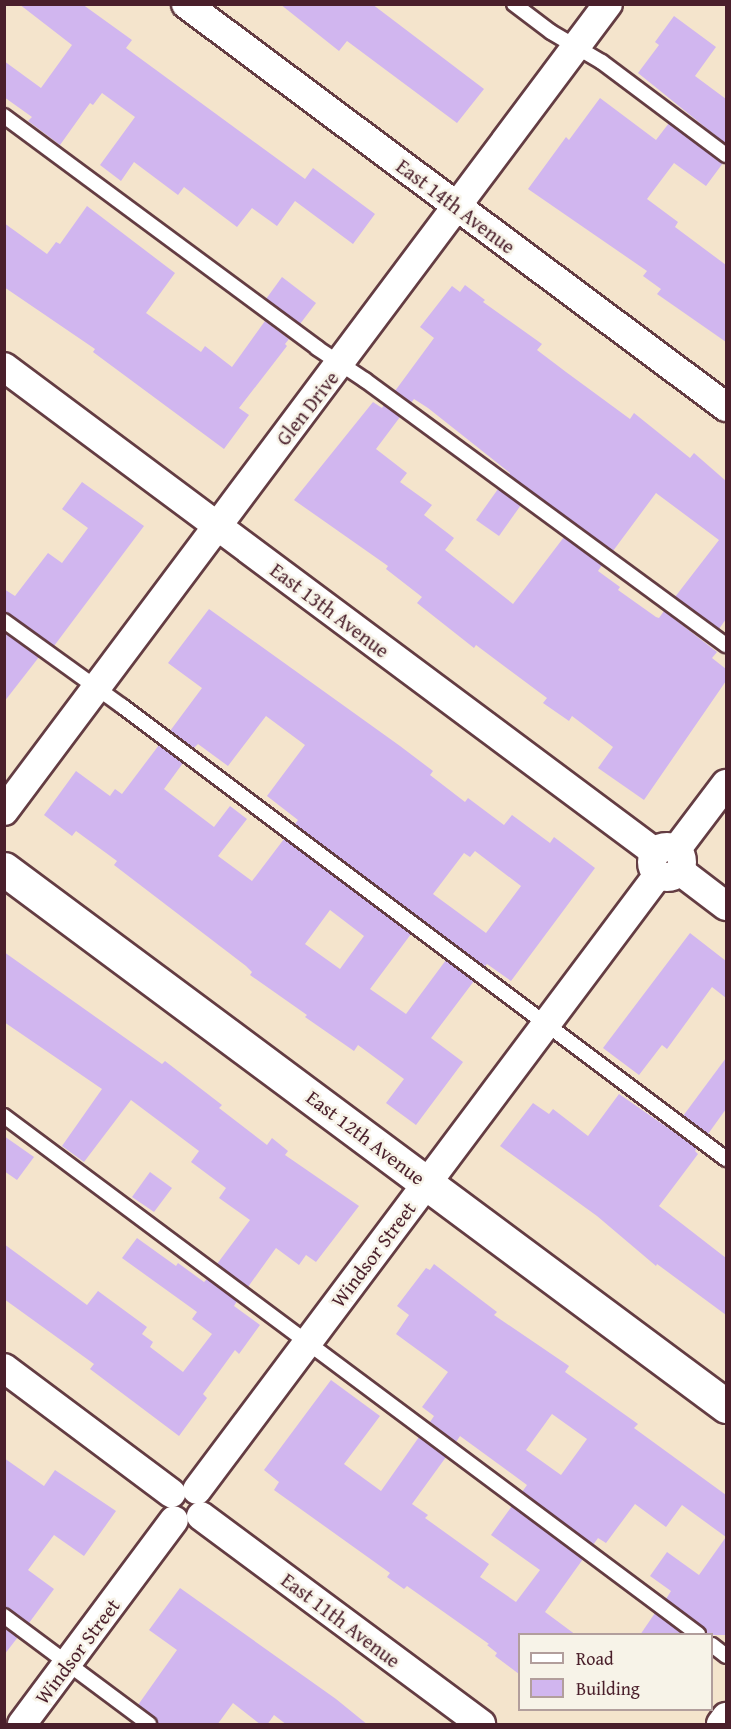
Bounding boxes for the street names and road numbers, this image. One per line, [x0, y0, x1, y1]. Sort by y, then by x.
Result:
street label: East 14th Avenue [392, 154, 520, 258]
street label: Glen Drive [271, 366, 343, 450]
street label: East 13th Avenue [266, 558, 394, 662]
street label: East 12th Avenue [302, 1085, 430, 1189]
street label: Windsor Street [326, 1197, 420, 1311]
street label: East 11th Avenue [277, 1568, 405, 1672]
street label: Windsor Street [30, 1594, 124, 1708]

